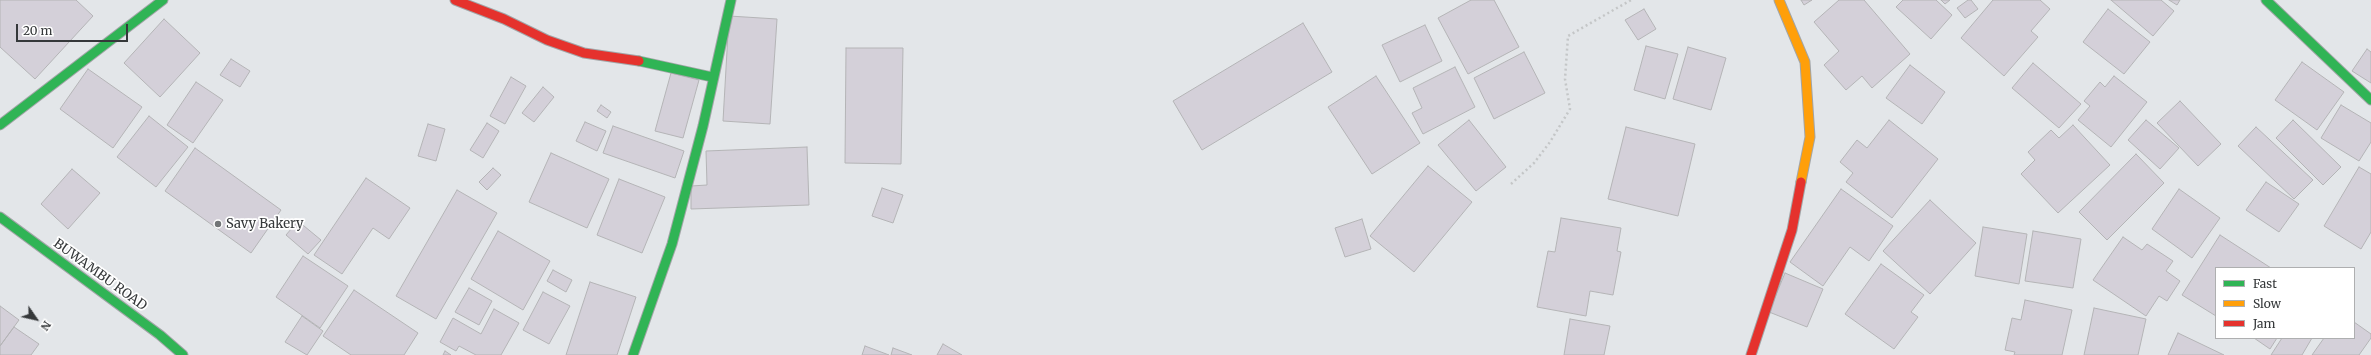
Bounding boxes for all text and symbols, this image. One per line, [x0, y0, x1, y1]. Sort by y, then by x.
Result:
scale bar [18, 16, 130, 42]
text: 20 m [23, 23, 52, 38]
place label: Savy Bakery [226, 216, 304, 232]
marker: Savy Bakery [213, 219, 223, 229]
street label: BUWAMBU ROAD [50, 236, 150, 314]
legend [2215, 267, 2355, 339]
text: Fast [2253, 276, 2277, 291]
text: Slow [2253, 296, 2281, 311]
north arrow [16, 299, 56, 339]
text: Jam [2253, 316, 2275, 331]
text: N [38, 318, 54, 333]

